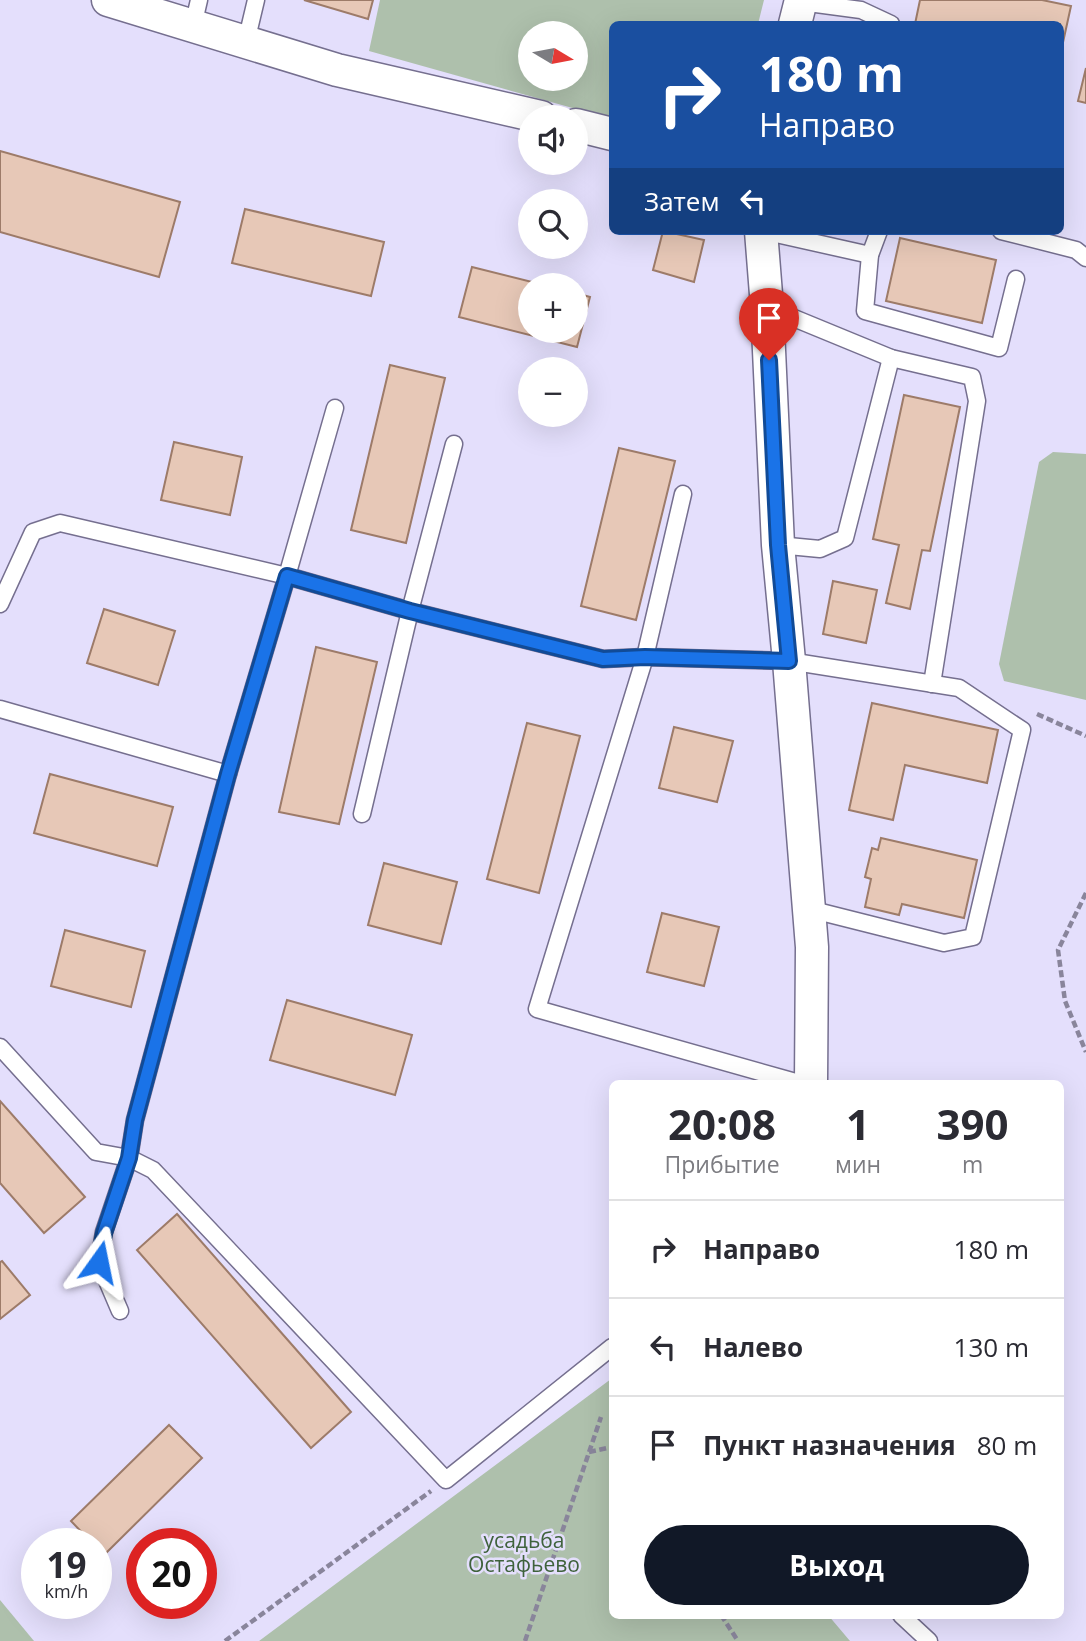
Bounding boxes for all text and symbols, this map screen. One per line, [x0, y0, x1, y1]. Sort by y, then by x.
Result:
north arrow [518, 21, 588, 91]
map controls [518, 21, 588, 427]
text: 180 m [759, 40, 904, 106]
icon: right [644, 49, 735, 140]
text: Направо [759, 103, 895, 146]
button: sound [518, 105, 588, 175]
icon: left [734, 182, 772, 220]
text: Затем [644, 183, 720, 219]
button: search [518, 189, 588, 259]
button: + [518, 273, 588, 343]
pin [739, 288, 799, 360]
icon: arrive [750, 299, 788, 337]
button: − [518, 357, 588, 427]
text: 20:08 [668, 1095, 776, 1152]
text: 1 [846, 1095, 870, 1152]
text: 390 [937, 1095, 1009, 1152]
text: Прибытие [664, 1148, 780, 1180]
text: мин [835, 1148, 881, 1180]
text: m [962, 1148, 983, 1180]
position arrow [62, 1225, 136, 1299]
icon: right [644, 1230, 682, 1268]
text: Направо [703, 1231, 820, 1267]
text: 180 m [954, 1231, 1029, 1267]
icon: left [644, 1328, 682, 1366]
text: Налево [703, 1329, 803, 1365]
text: 130 m [954, 1329, 1029, 1365]
icon: arrive [644, 1426, 682, 1464]
text: Пункт назначения [703, 1427, 956, 1463]
text: 80 m [977, 1427, 1037, 1463]
button: Выход [644, 1525, 1029, 1605]
park label: усадьба Остафьево [468, 1526, 580, 1578]
speed limit sign: 20 [126, 1528, 217, 1619]
text: 19 [46, 1541, 87, 1588]
text: km/h [45, 1579, 88, 1603]

